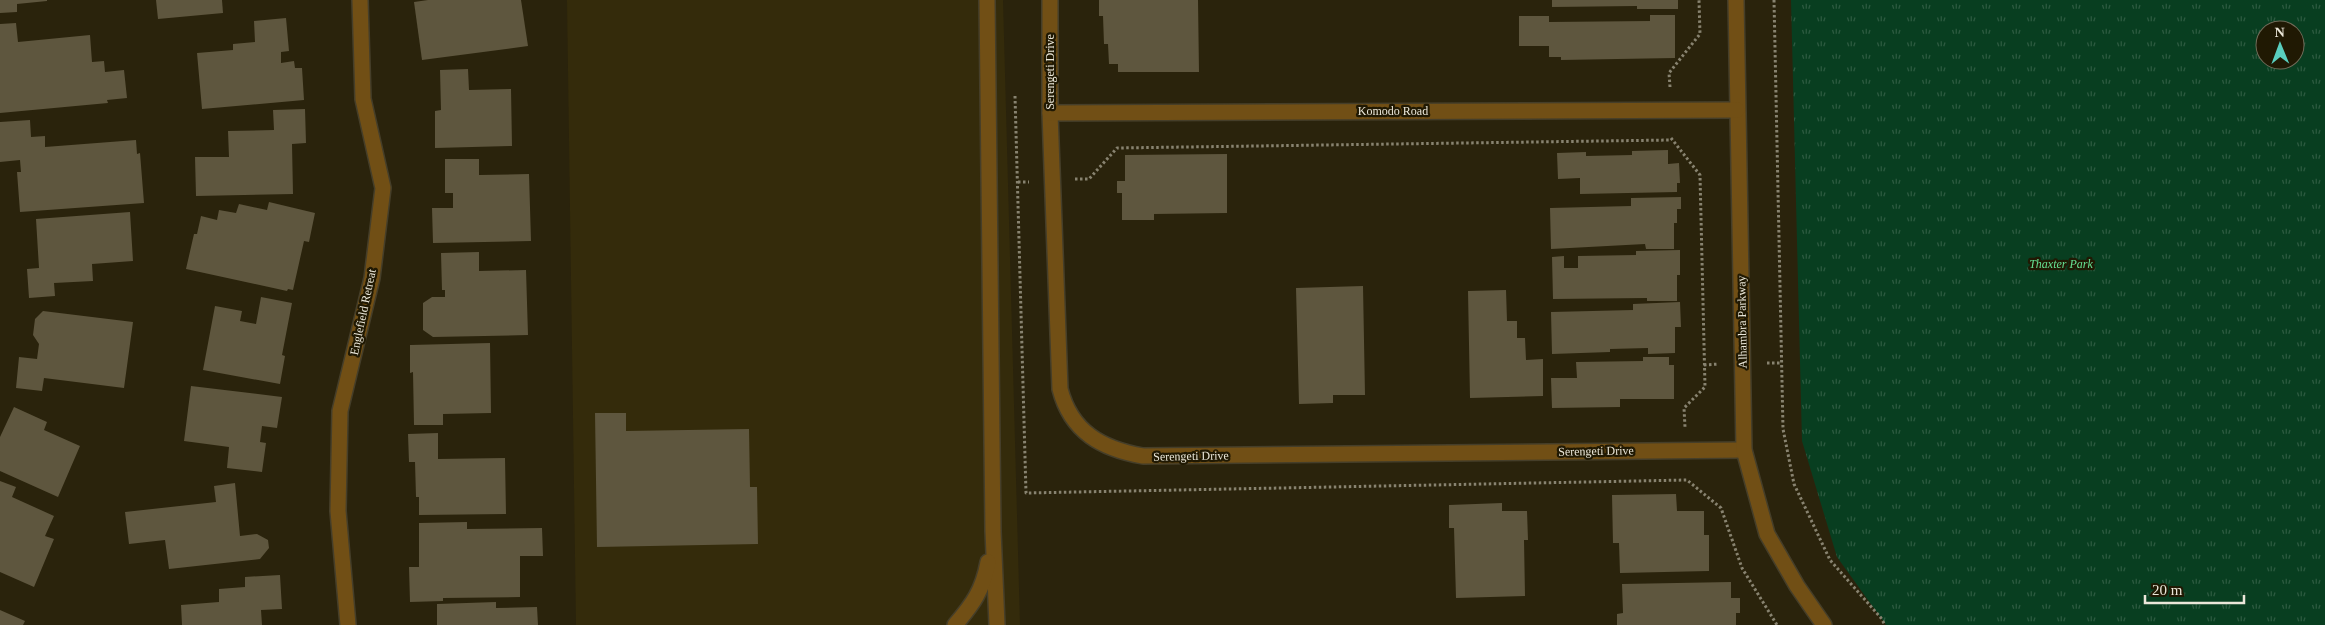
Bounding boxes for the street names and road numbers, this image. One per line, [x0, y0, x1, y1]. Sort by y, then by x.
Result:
street label: Serengeti Drive [1043, 34, 1057, 110]
street label: Komodo Road [1358, 104, 1428, 118]
street label: Englefield Retreat [347, 267, 379, 356]
street label: Alhambra Parkway [1734, 275, 1750, 369]
street label: Serengeti Drive [1558, 443, 1634, 459]
street label: Serengeti Drive [1153, 448, 1229, 464]

